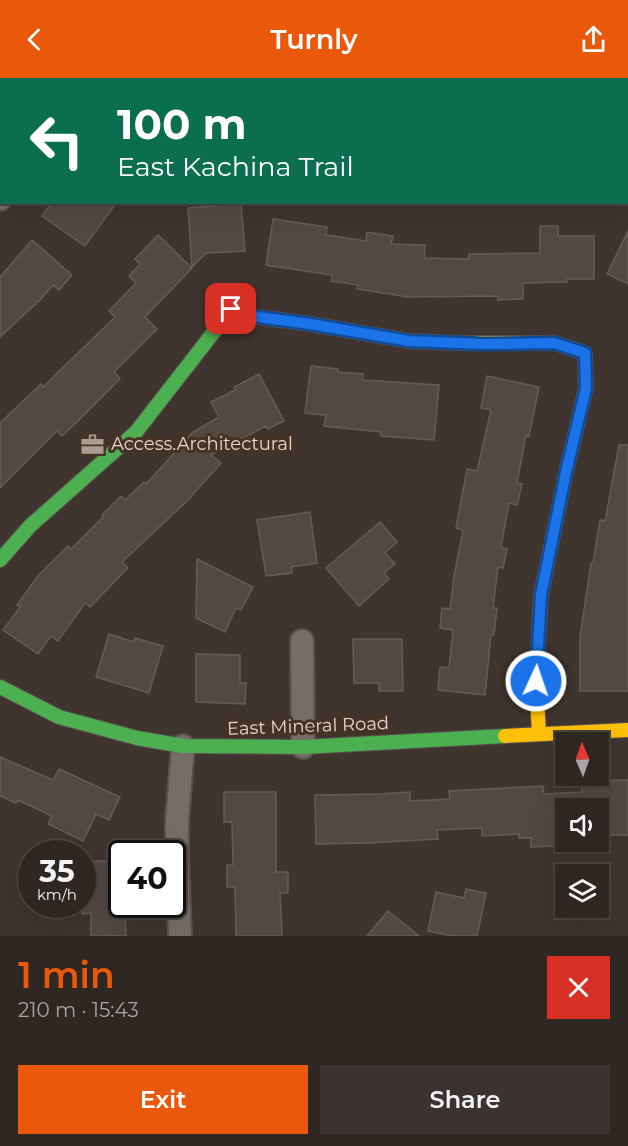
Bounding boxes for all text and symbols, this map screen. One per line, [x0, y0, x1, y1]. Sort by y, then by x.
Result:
icon: back [18, 23, 51, 56]
text: Turnly [270, 23, 358, 56]
icon: share [577, 23, 610, 56]
text: 100 m [117, 98, 246, 150]
icon: left [18, 102, 96, 180]
text: East Kachina Trail [117, 150, 354, 183]
pin [205, 283, 256, 334]
icon: arrive [214, 292, 247, 325]
office icon: Access.Architectural [80, 431, 106, 457]
place label: Access.Architectural [111, 433, 293, 455]
position arrow [504, 649, 568, 713]
street label: East Mineral Road [227, 712, 389, 740]
north arrow [555, 732, 609, 786]
map controls [555, 732, 609, 918]
button: sound [555, 798, 609, 852]
speed limit sign: 40 [108, 840, 186, 918]
text: 35 [39, 853, 75, 890]
button: layers [555, 864, 609, 918]
text: km/h [37, 885, 77, 904]
text: 1 min [18, 953, 115, 997]
button: close [547, 956, 610, 1019]
text: 210 m · 15:43 [18, 998, 139, 1022]
button: Exit [18, 1065, 308, 1134]
button: Share [320, 1065, 610, 1134]

